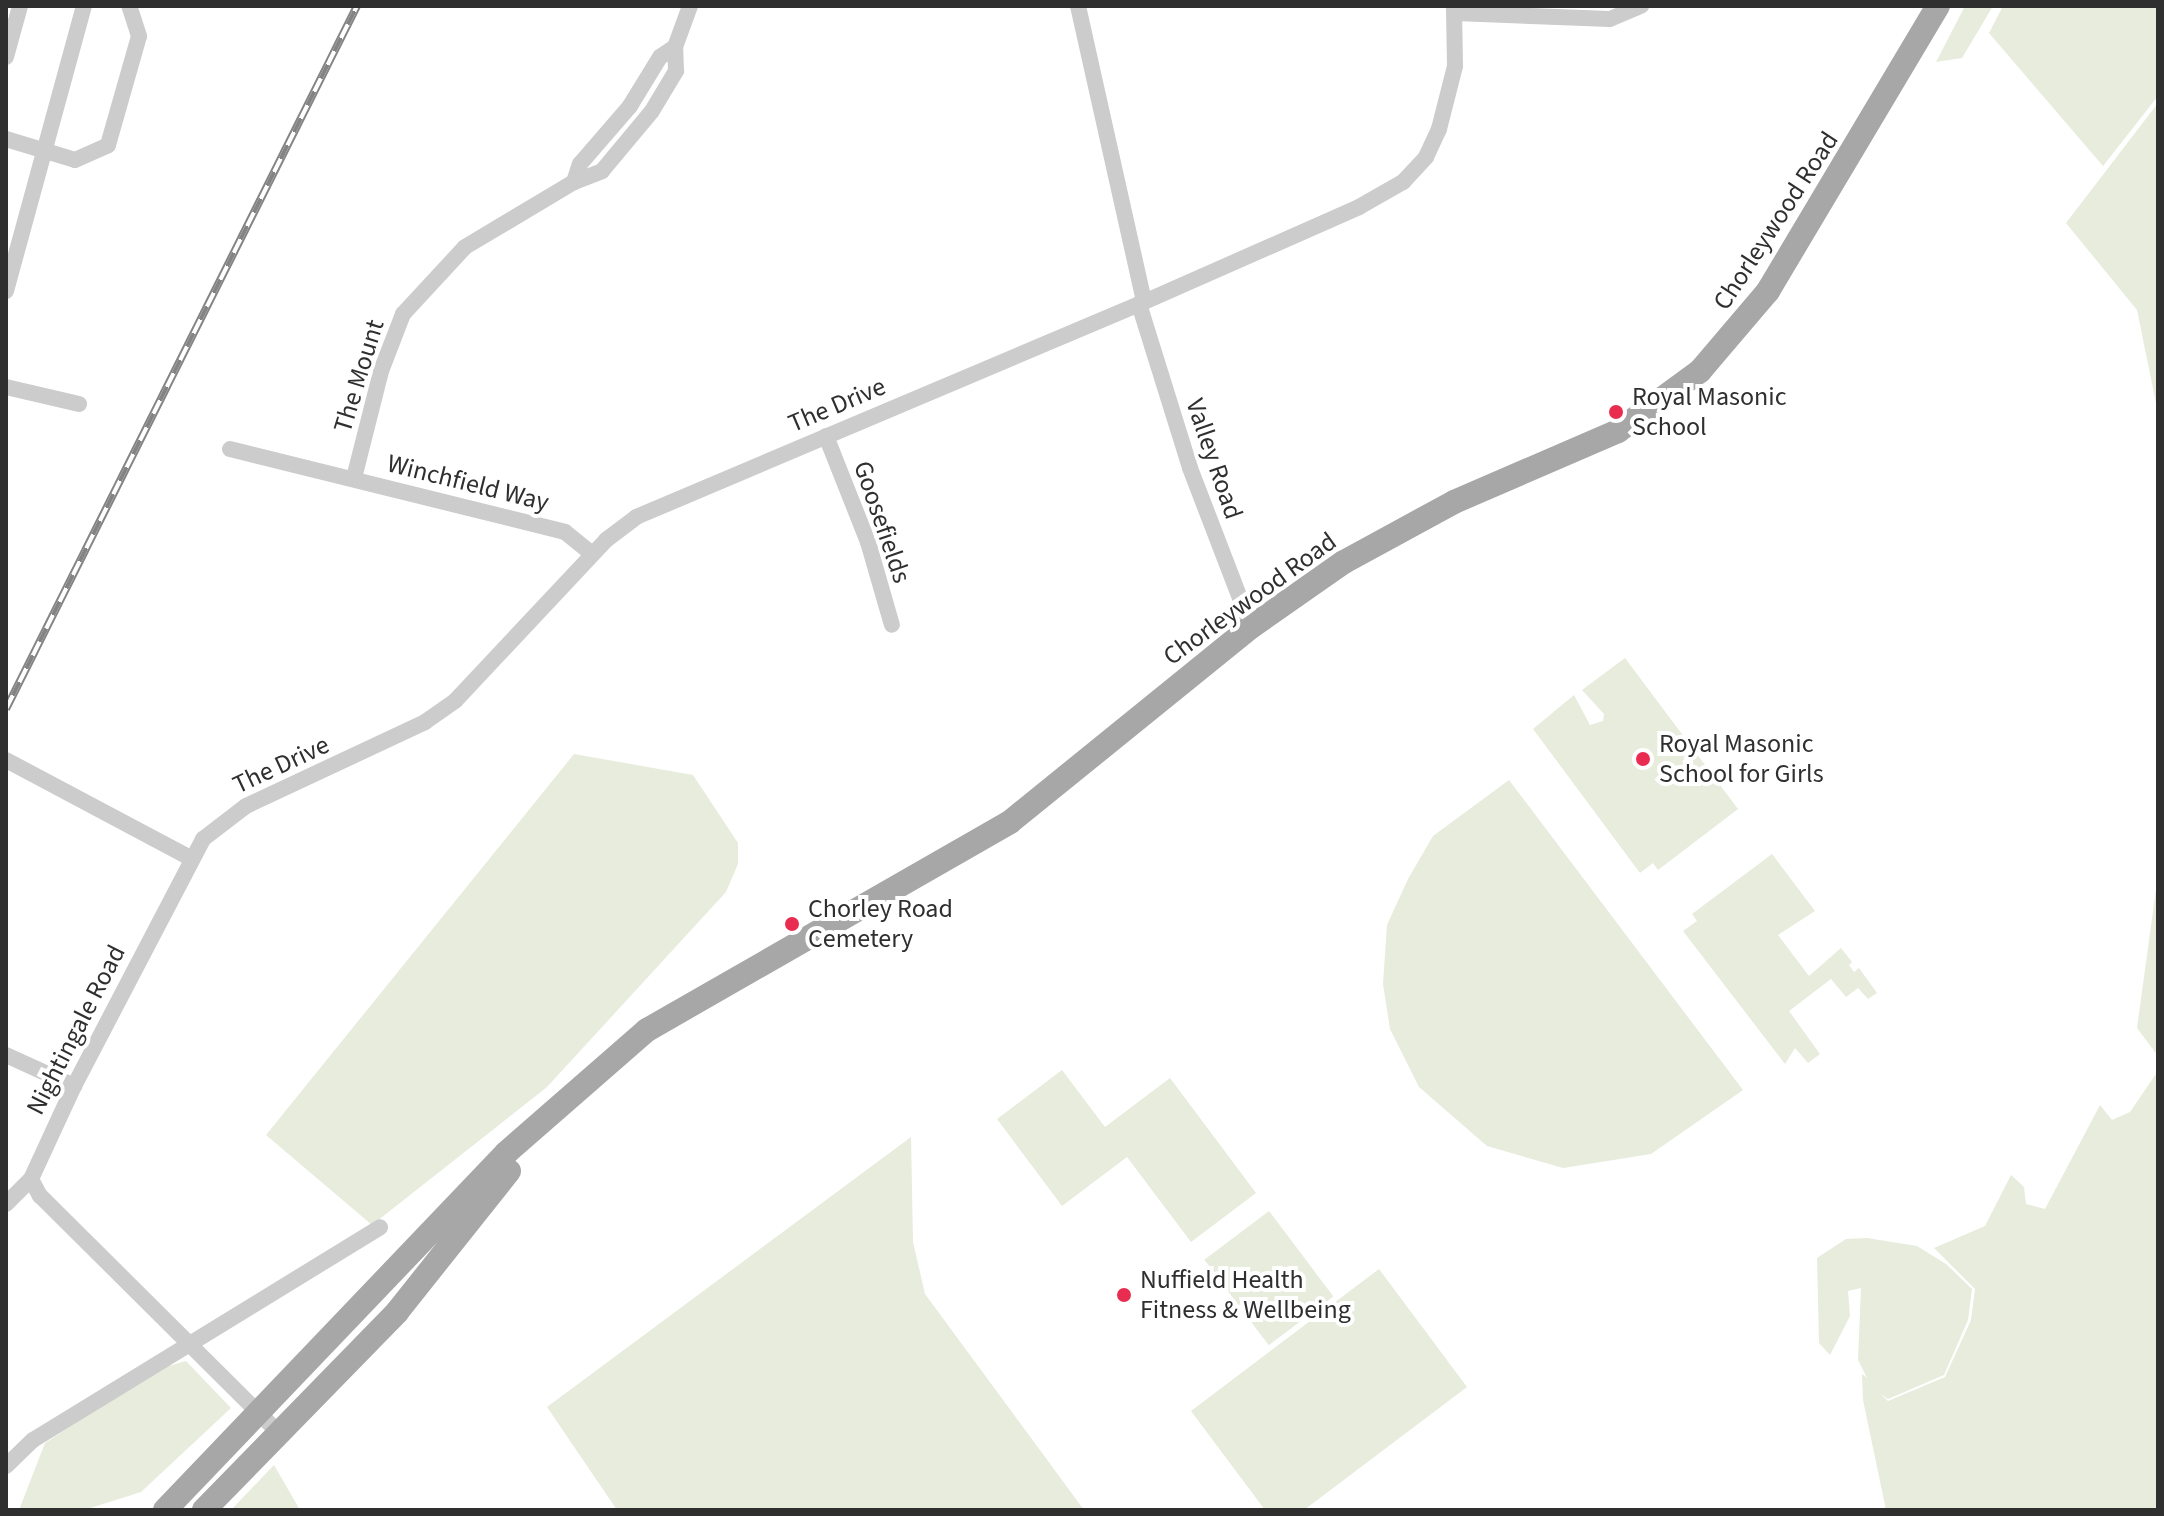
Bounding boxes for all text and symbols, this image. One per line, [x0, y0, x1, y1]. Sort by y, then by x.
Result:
street label: Chorleywood Road [1707, 126, 1845, 316]
street label: The Mount [327, 316, 391, 436]
street label: The Drive [784, 371, 890, 439]
place label: Royal Masonic School [1632, 381, 1787, 442]
street label: Valley Road [1179, 395, 1249, 523]
marker: Royal Masonic School [1607, 403, 1625, 421]
street label: Winchfield Way [384, 448, 552, 518]
street label: Goosefields [847, 457, 917, 587]
street label: Chorleywood Road [1157, 526, 1343, 672]
place label: Royal Masonic School for Girls [1659, 728, 1824, 790]
street label: The Drive [228, 729, 334, 801]
marker: Royal Masonic School for Girls [1634, 750, 1652, 768]
place label: Chorley Road Cemetery [808, 893, 953, 954]
marker: Chorley Road Cemetery [783, 915, 801, 933]
street label: Nightingale Road [20, 940, 132, 1120]
place label: Nuffield Health Fitness & Wellbeing [1140, 1264, 1351, 1326]
marker: Nuffield Health Fitness & Wellbeing [1115, 1286, 1133, 1304]

